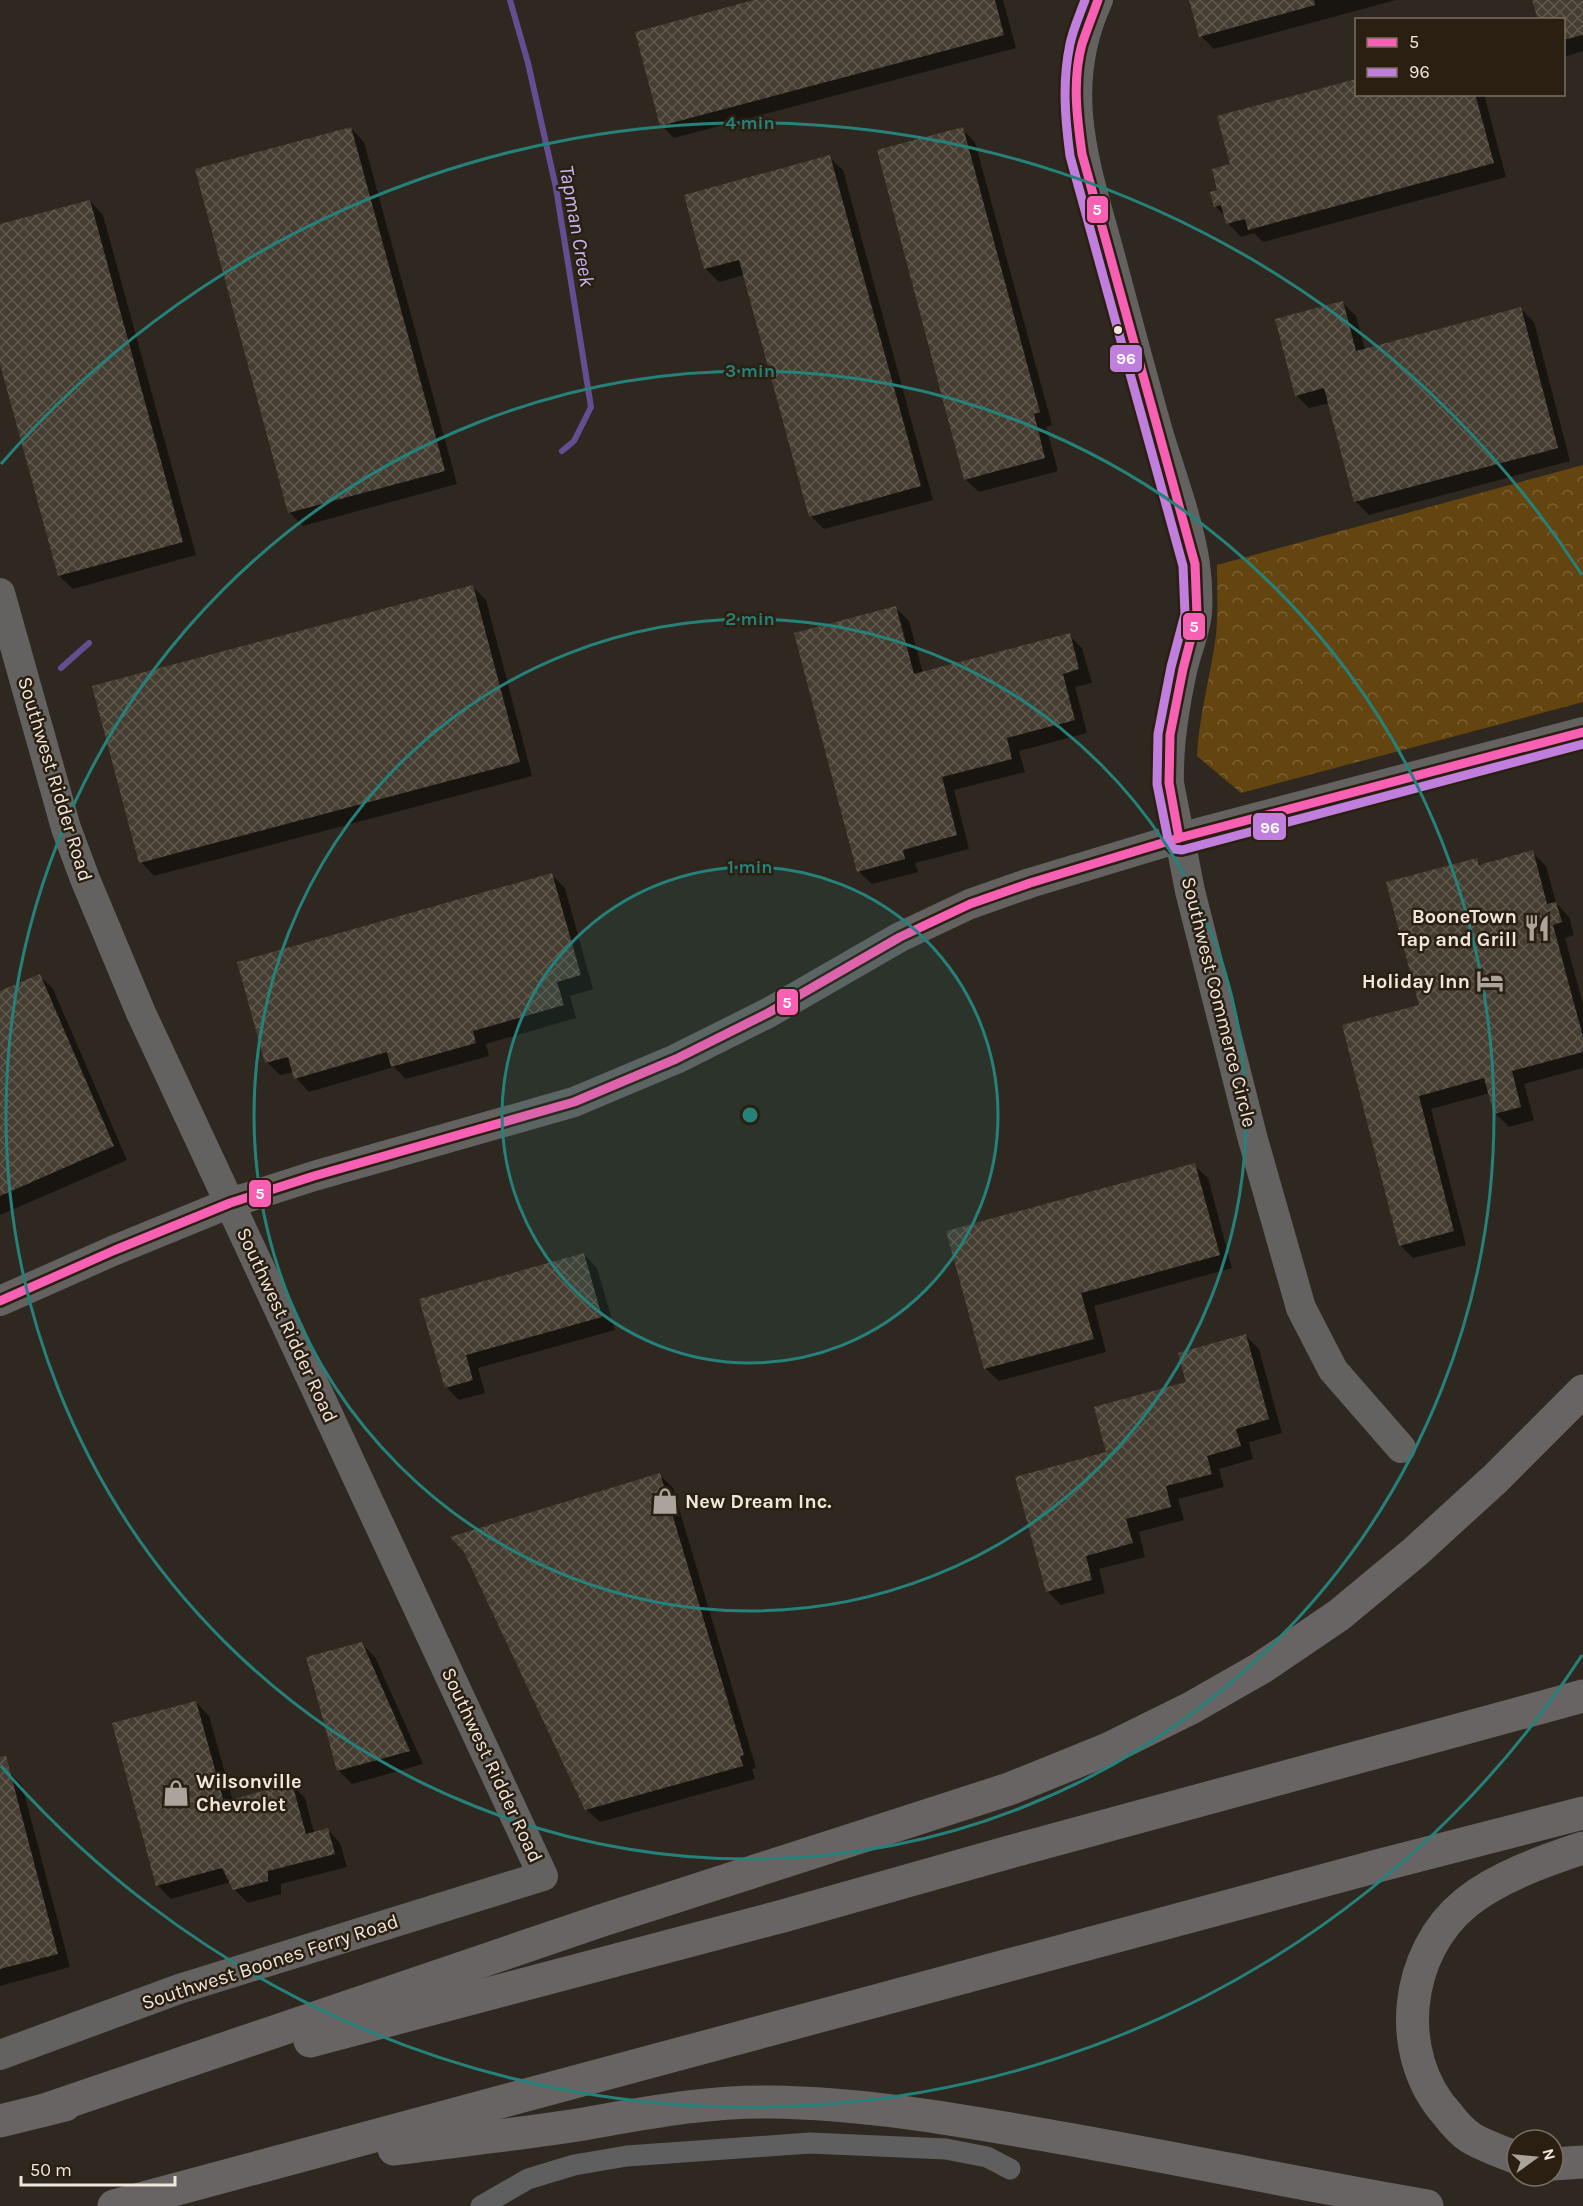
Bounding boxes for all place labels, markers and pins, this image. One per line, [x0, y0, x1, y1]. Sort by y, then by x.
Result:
unlabelled marker [1112, 324, 1124, 336]
place label: BooneTown Tap and Grill [1398, 905, 1517, 951]
restaurant icon: BooneTown Tap and Grill [1522, 913, 1552, 943]
hotel icon: Holiday Inn [1475, 966, 1505, 996]
place label: Holiday Inn [1362, 970, 1470, 993]
centre of rings [740, 1105, 760, 1125]
shop icon: New Dream Inc. [650, 1486, 680, 1516]
place label: New Dream Inc. [685, 1490, 832, 1513]
place label: Wilsonville Chevrolet [196, 1770, 302, 1816]
shop icon: Wilsonville Chevrolet [161, 1778, 191, 1808]

